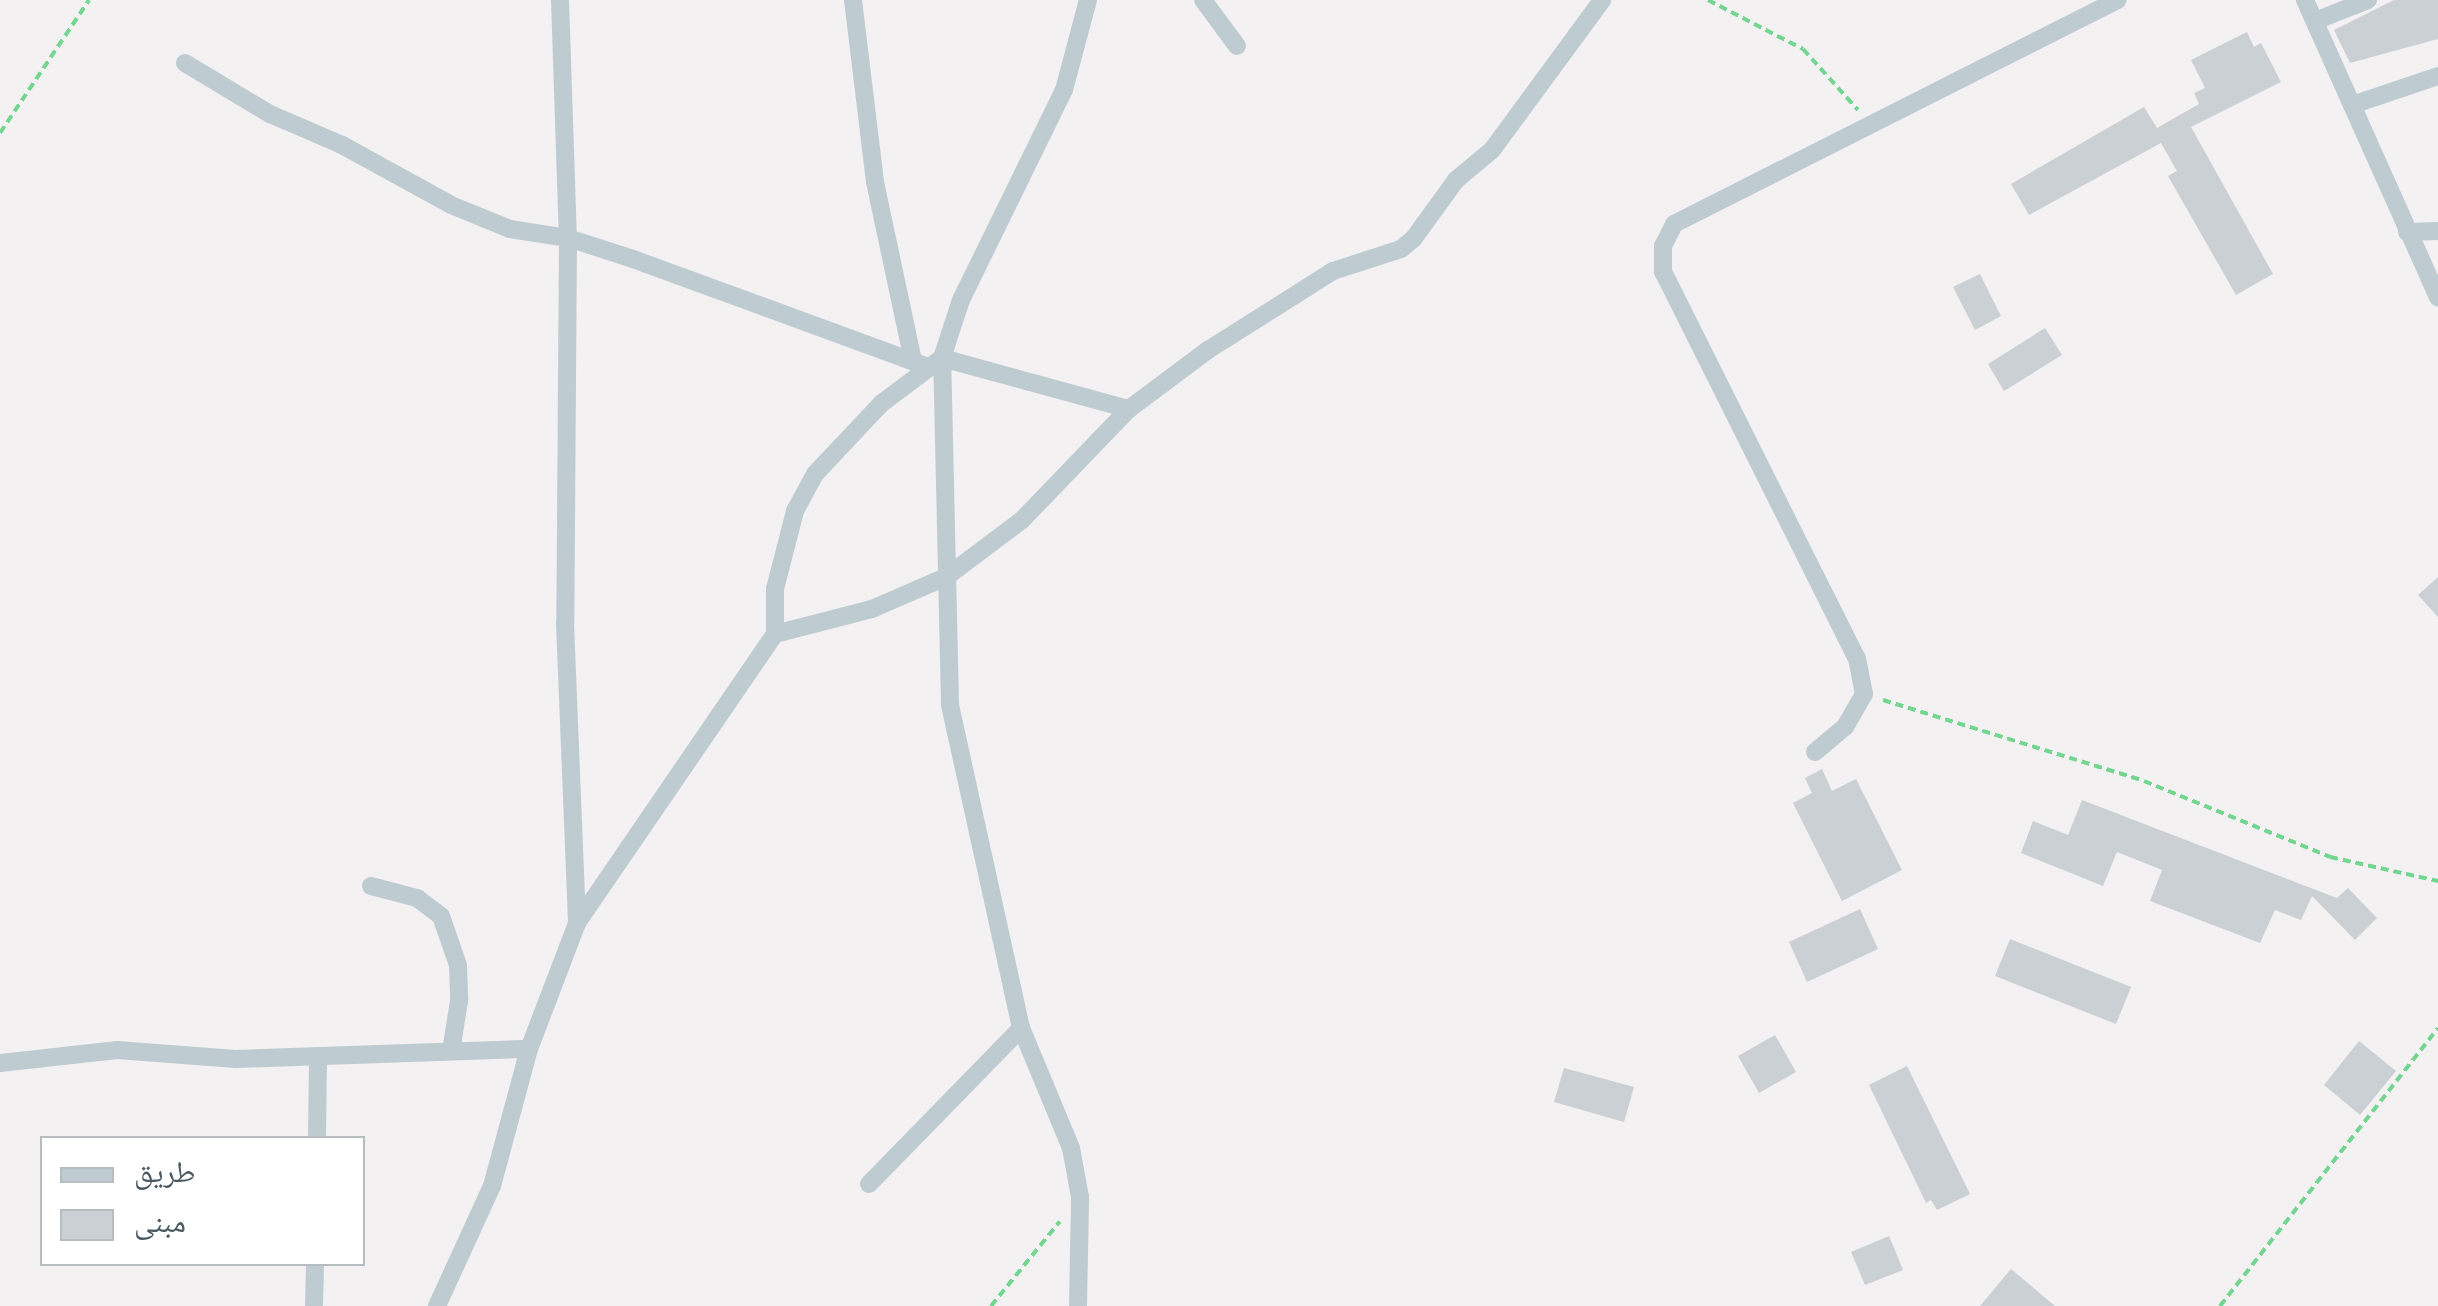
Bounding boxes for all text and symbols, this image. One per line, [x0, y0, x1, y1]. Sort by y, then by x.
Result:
legend [40, 1136, 365, 1266]
text: طريق [134, 1154, 195, 1188]
text: مبنى [134, 1204, 186, 1238]

